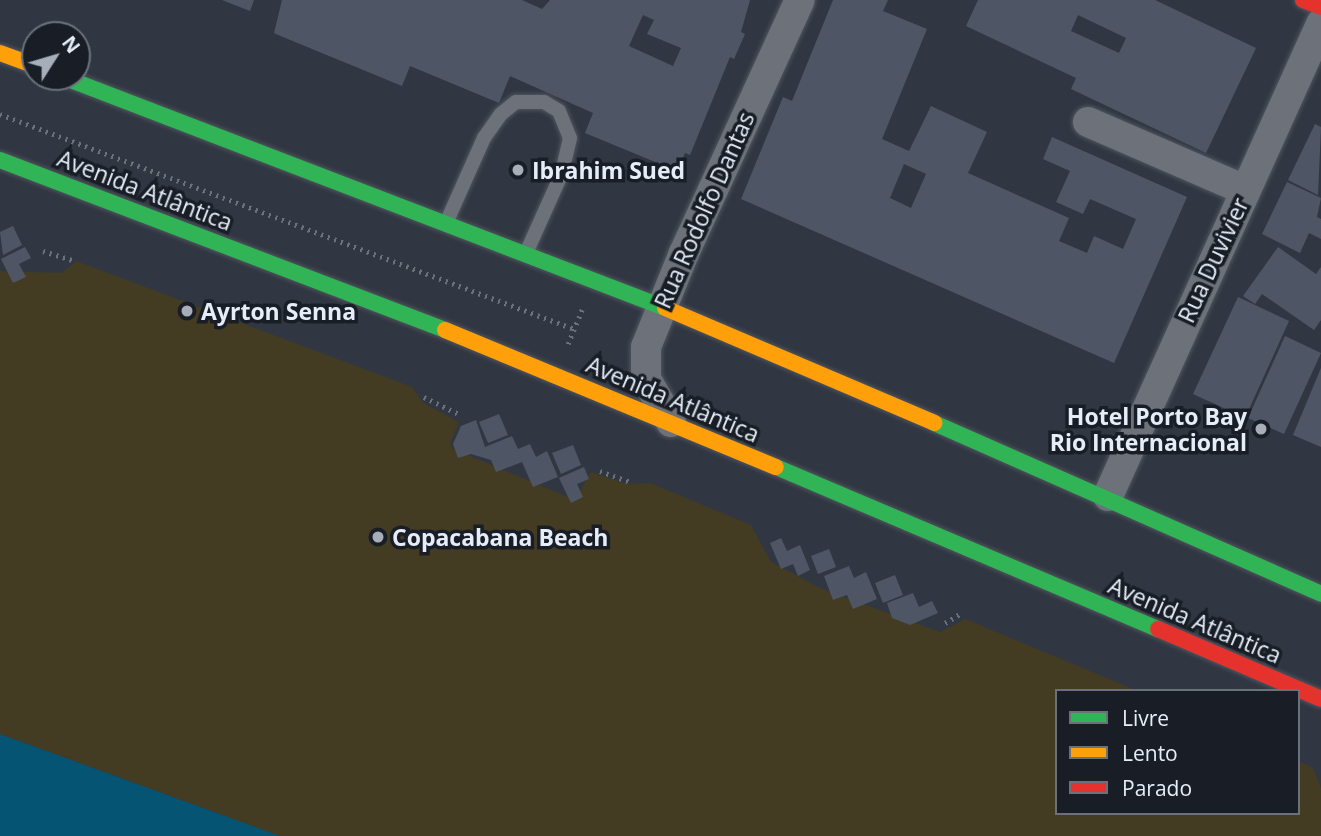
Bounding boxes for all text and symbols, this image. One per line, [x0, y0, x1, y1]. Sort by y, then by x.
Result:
north arrow [21, 21, 91, 91]
text: N [56, 31, 86, 59]
street label: Rua Rodolfo Dantas [648, 108, 760, 312]
street label: Avenida Atlântica [54, 144, 236, 236]
place label: Ibrahim Sued [532, 156, 685, 184]
marker: Ibrahim Sued [510, 162, 526, 178]
street label: Rua Duvivier [1172, 193, 1254, 327]
place label: Ayrton Senna [201, 297, 356, 325]
marker: Ayrton Senna [179, 303, 195, 319]
street label: Avenida Atlântica [582, 350, 764, 448]
place label: Hotel Porto Bay Rio Internacional [1050, 402, 1247, 456]
marker: Hotel Porto Bay Rio Internacional [1253, 421, 1269, 437]
place label: Copacabana Beach [392, 523, 608, 551]
marker: Copacabana Beach [370, 529, 386, 545]
street label: Avenida Atlântica [1104, 571, 1286, 669]
legend [1055, 689, 1300, 815]
text: Livre [1122, 704, 1169, 732]
text: Lento [1122, 739, 1178, 767]
text: Parado [1122, 774, 1192, 802]

